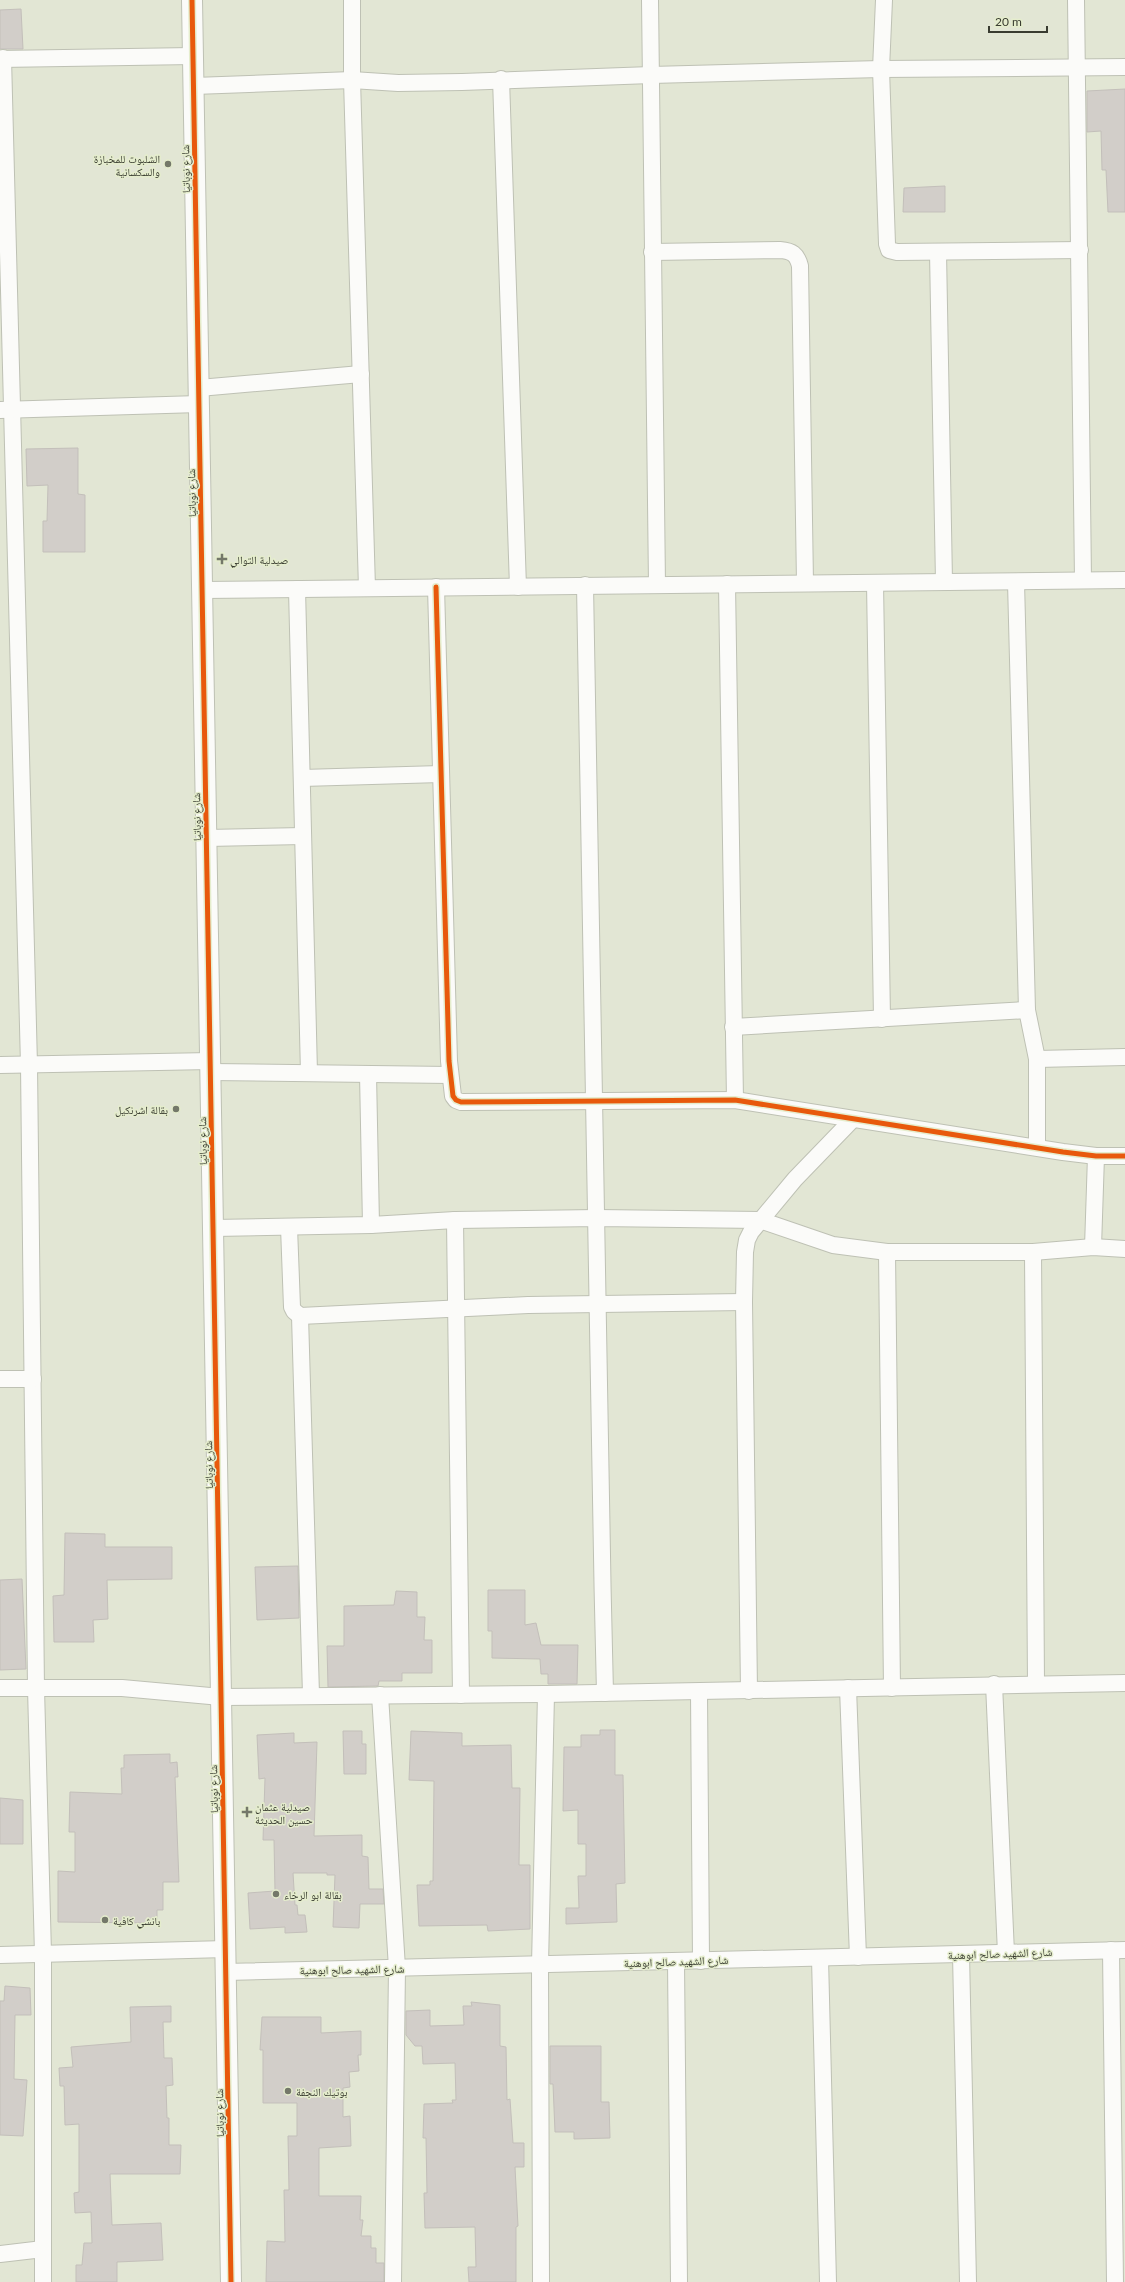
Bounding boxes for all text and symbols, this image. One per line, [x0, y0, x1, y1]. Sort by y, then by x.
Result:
scale bar [989, 8, 1047, 34]
text: 20 m [995, 14, 1022, 29]
street label: شارع نوباتيا [178, 145, 193, 193]
place label: الشلبوت للمخبازة والسكسانية [94, 152, 160, 178]
marker: الشلبوت للمخبازة والسكسانية [163, 159, 173, 169]
street label: شارع نوباتيا [184, 469, 199, 517]
place label: صيدلية التوالي [230, 553, 288, 568]
marker: صيدلية التوالي [217, 554, 227, 564]
street label: شارع نوباتيا [189, 793, 204, 841]
place label: بقالة اشرنكيل [115, 1103, 168, 1117]
marker: بقالة اشرنكيل [171, 1104, 181, 1114]
street label: شارع نوباتيا [195, 1117, 210, 1165]
street label: شارع نوباتيا [201, 1441, 216, 1489]
street label: شارع نوباتيا [206, 1765, 221, 1813]
place label: صيدلية عثمان حسين الحديثة [255, 1800, 313, 1827]
marker: صيدلية عثمان حسين الحديثة [242, 1807, 252, 1817]
place label: بقالة ابو الرخاء [284, 1888, 342, 1901]
marker: بقالة ابو الرخاء [271, 1889, 281, 1899]
place label: بانشي كافية [113, 1914, 160, 1929]
marker: بانشي كافية [100, 1915, 110, 1925]
street label: شارع الشهيد صالح ابوهنية [948, 1945, 1053, 1962]
street label: شارع الشهيد صالح ابوهنية [624, 1953, 729, 1970]
street label: شارع الشهيد صالح ابوهنية [300, 1962, 404, 1977]
place label: بوتيك النجفة [296, 2085, 348, 2098]
marker: بوتيك النجفة [283, 2086, 293, 2096]
street label: شارع نوباتيا [212, 2089, 227, 2137]

